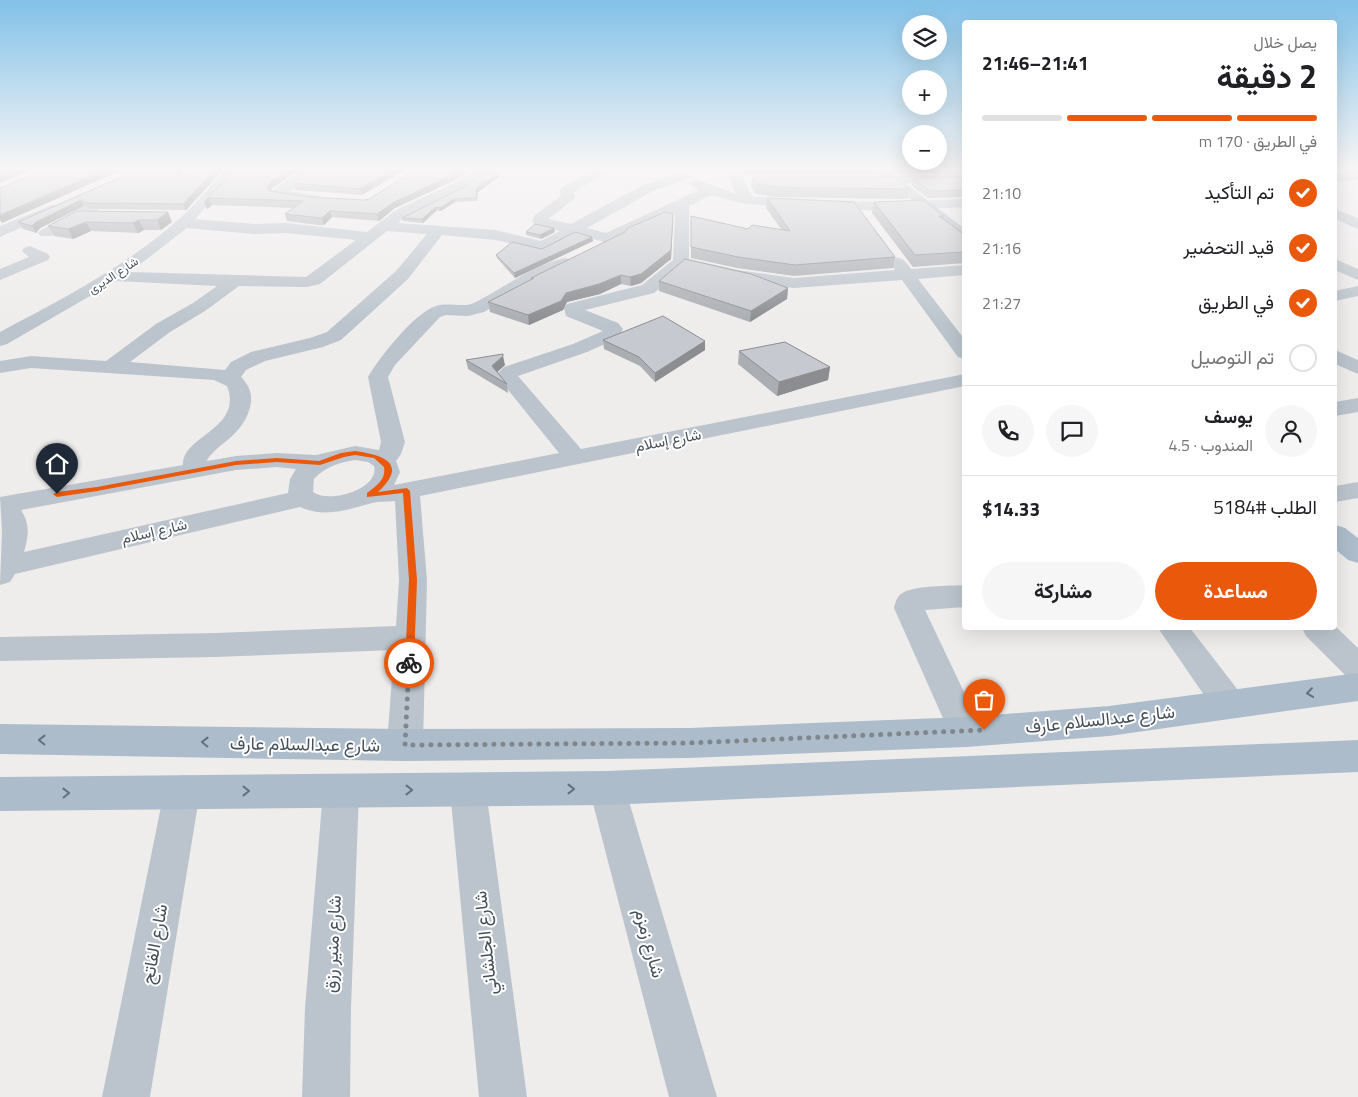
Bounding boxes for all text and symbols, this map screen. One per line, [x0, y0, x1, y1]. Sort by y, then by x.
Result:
map controls [902, 15, 947, 170]
button: layers [902, 15, 947, 60]
text: يصل خلال [1253, 30, 1317, 54]
text: 21:41–21:46 [982, 48, 1089, 77]
text: 2 دقيقة [1217, 52, 1317, 100]
button: + [902, 70, 947, 115]
button: − [902, 125, 947, 170]
text: في الطريق · 170 m [1199, 129, 1317, 153]
text: تم التأكيد [1204, 177, 1274, 206]
icon: check [1289, 179, 1317, 207]
text: 21:10 [982, 181, 1021, 205]
text: قيد التحضير [1183, 232, 1274, 261]
icon: check [1289, 234, 1317, 262]
text: 21:16 [982, 236, 1021, 260]
street label: شارع الديرى [84, 252, 142, 298]
text: في الطريق [1198, 287, 1274, 316]
icon: check [1289, 289, 1317, 317]
text: 21:27 [982, 291, 1021, 315]
text: تم التوصيل [1191, 342, 1274, 371]
text: يوسف [1204, 401, 1253, 430]
button: phone [982, 405, 1034, 457]
button: chat [1046, 405, 1098, 457]
button: person [1265, 405, 1317, 457]
street label: شارع إسلام [633, 422, 703, 458]
text: المندوب · 4.5 [1169, 433, 1253, 457]
pin [36, 443, 78, 494]
icon: home [43, 450, 71, 478]
text: الطلب #5184 [1213, 492, 1317, 521]
text: $14.33 [982, 494, 1040, 523]
street label: شارع إسلام [119, 512, 189, 550]
button: مشاركة [982, 562, 1145, 620]
button: مساعدة [1155, 562, 1317, 620]
courier [384, 638, 434, 688]
icon: bike [395, 649, 423, 677]
pin [963, 679, 1005, 730]
icon: bag [970, 686, 998, 714]
one-way arrow [1305, 687, 1313, 698]
street label: شارع عبدالسلام عارف [1024, 698, 1176, 740]
street label: شارع عبدالسلام عارف [230, 729, 380, 759]
one-way arrow [38, 735, 46, 745]
one-way arrow [200, 737, 208, 747]
one-way arrow [568, 784, 575, 794]
one-way arrow [405, 785, 413, 795]
one-way arrow [242, 786, 250, 796]
one-way arrow [62, 788, 70, 798]
street label: شارع الجلشاني [466, 890, 506, 996]
street label: شارع منير رزق [316, 894, 348, 994]
street label: شارع الفاتح [134, 902, 174, 986]
street label: شارع زمزم [628, 905, 672, 981]

